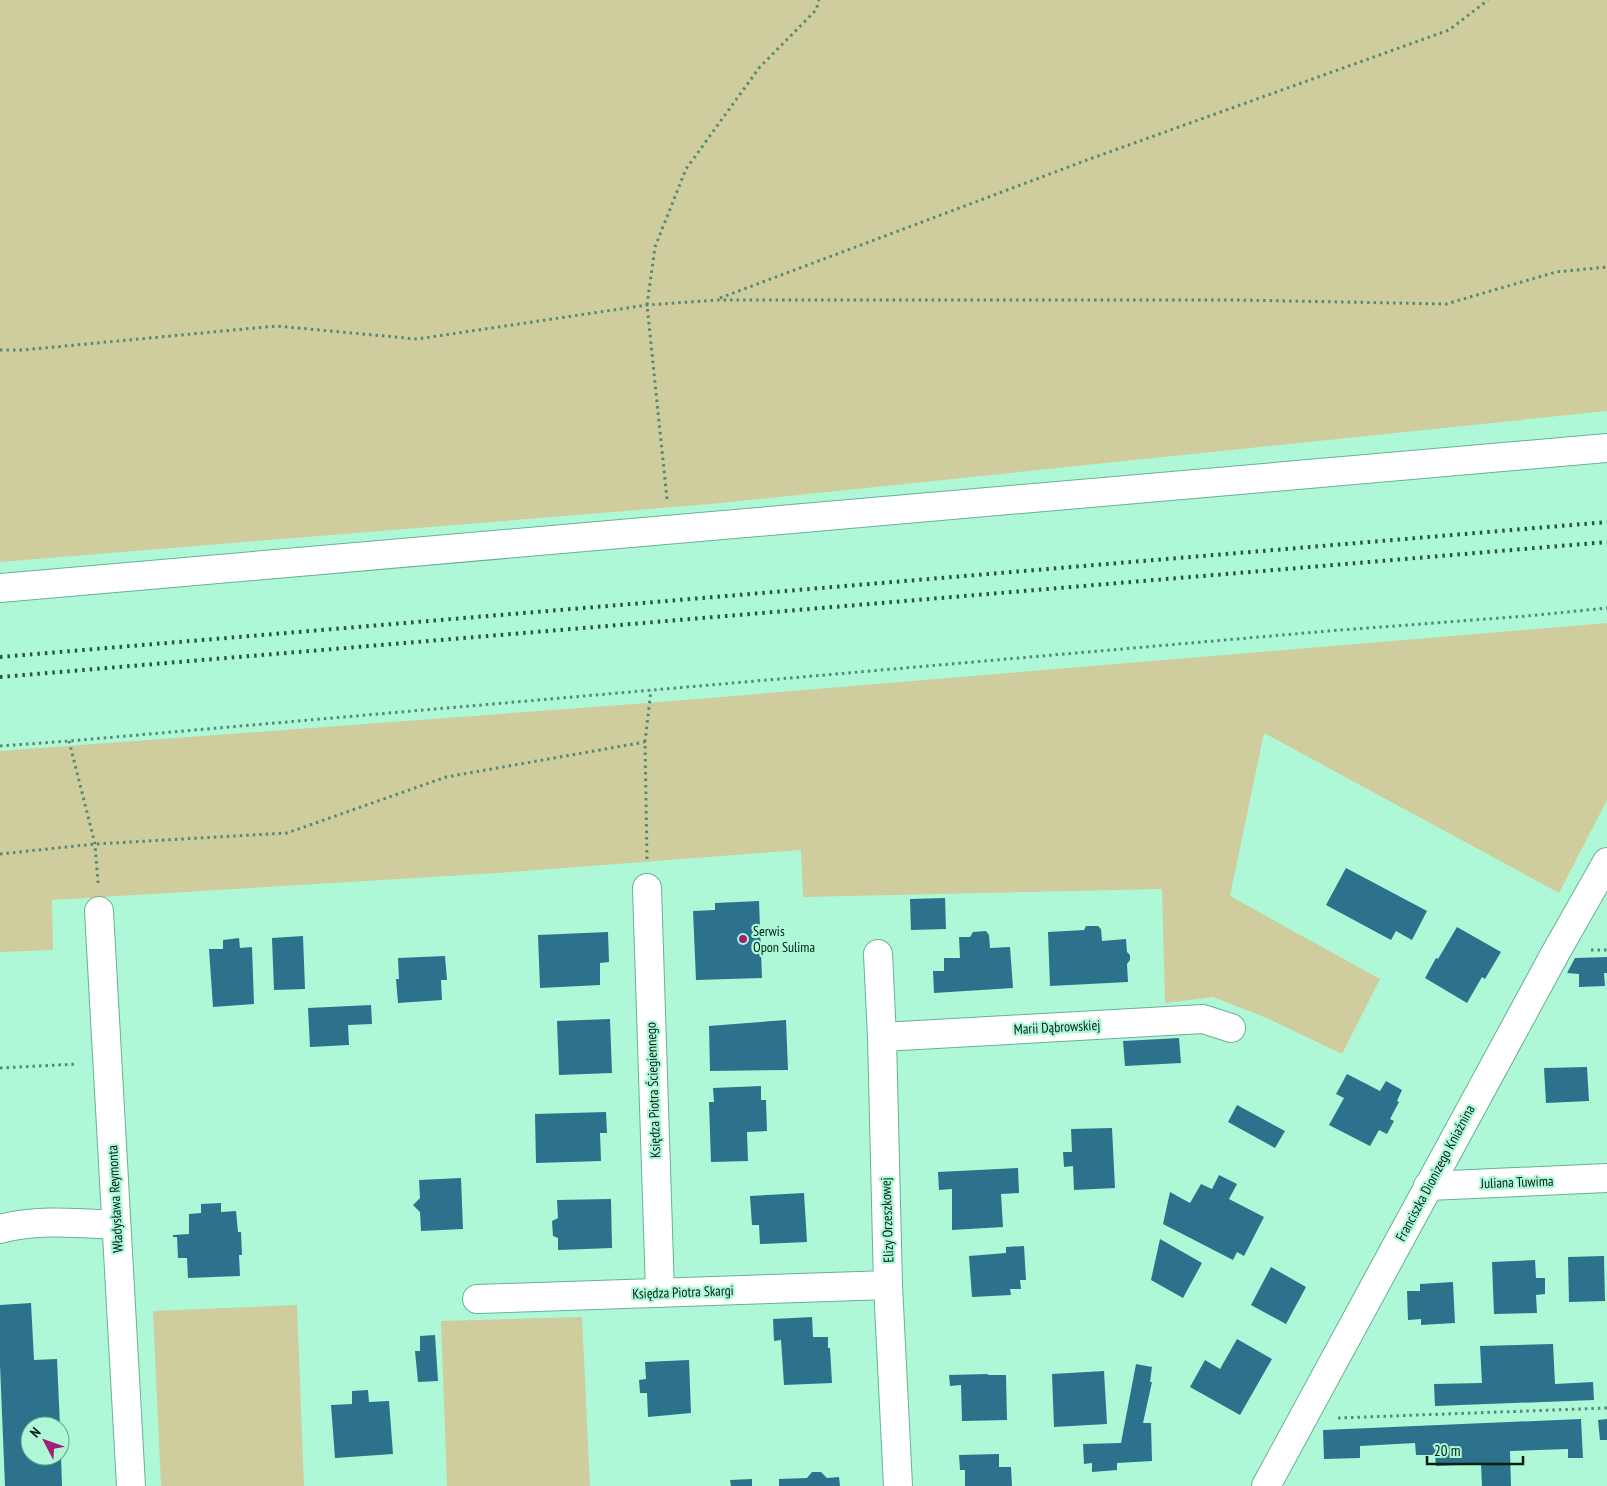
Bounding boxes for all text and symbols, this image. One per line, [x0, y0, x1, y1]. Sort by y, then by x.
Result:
place label: Serwis Opon Sulima [753, 922, 815, 956]
marker: Serwis Opon Sulima [737, 933, 749, 945]
street label: Marii Dąbrowskiej [1013, 1016, 1101, 1038]
street label: Księdza Piotra Ściegiennego [642, 1022, 664, 1158]
street label: Franciszka Dionizego Kniaźnina [1391, 1102, 1479, 1244]
street label: Władysława Reymonta [103, 1145, 127, 1253]
street label: Juliana Tuwima [1479, 1172, 1554, 1192]
street label: Elizy Orzeszkowej [877, 1177, 897, 1263]
street label: Księdza Piotra Skargi [632, 1281, 734, 1303]
north arrow [20, 1416, 70, 1466]
text: N [26, 1424, 44, 1441]
scale bar [1427, 1434, 1523, 1466]
text: 20 m [1434, 1441, 1460, 1460]

